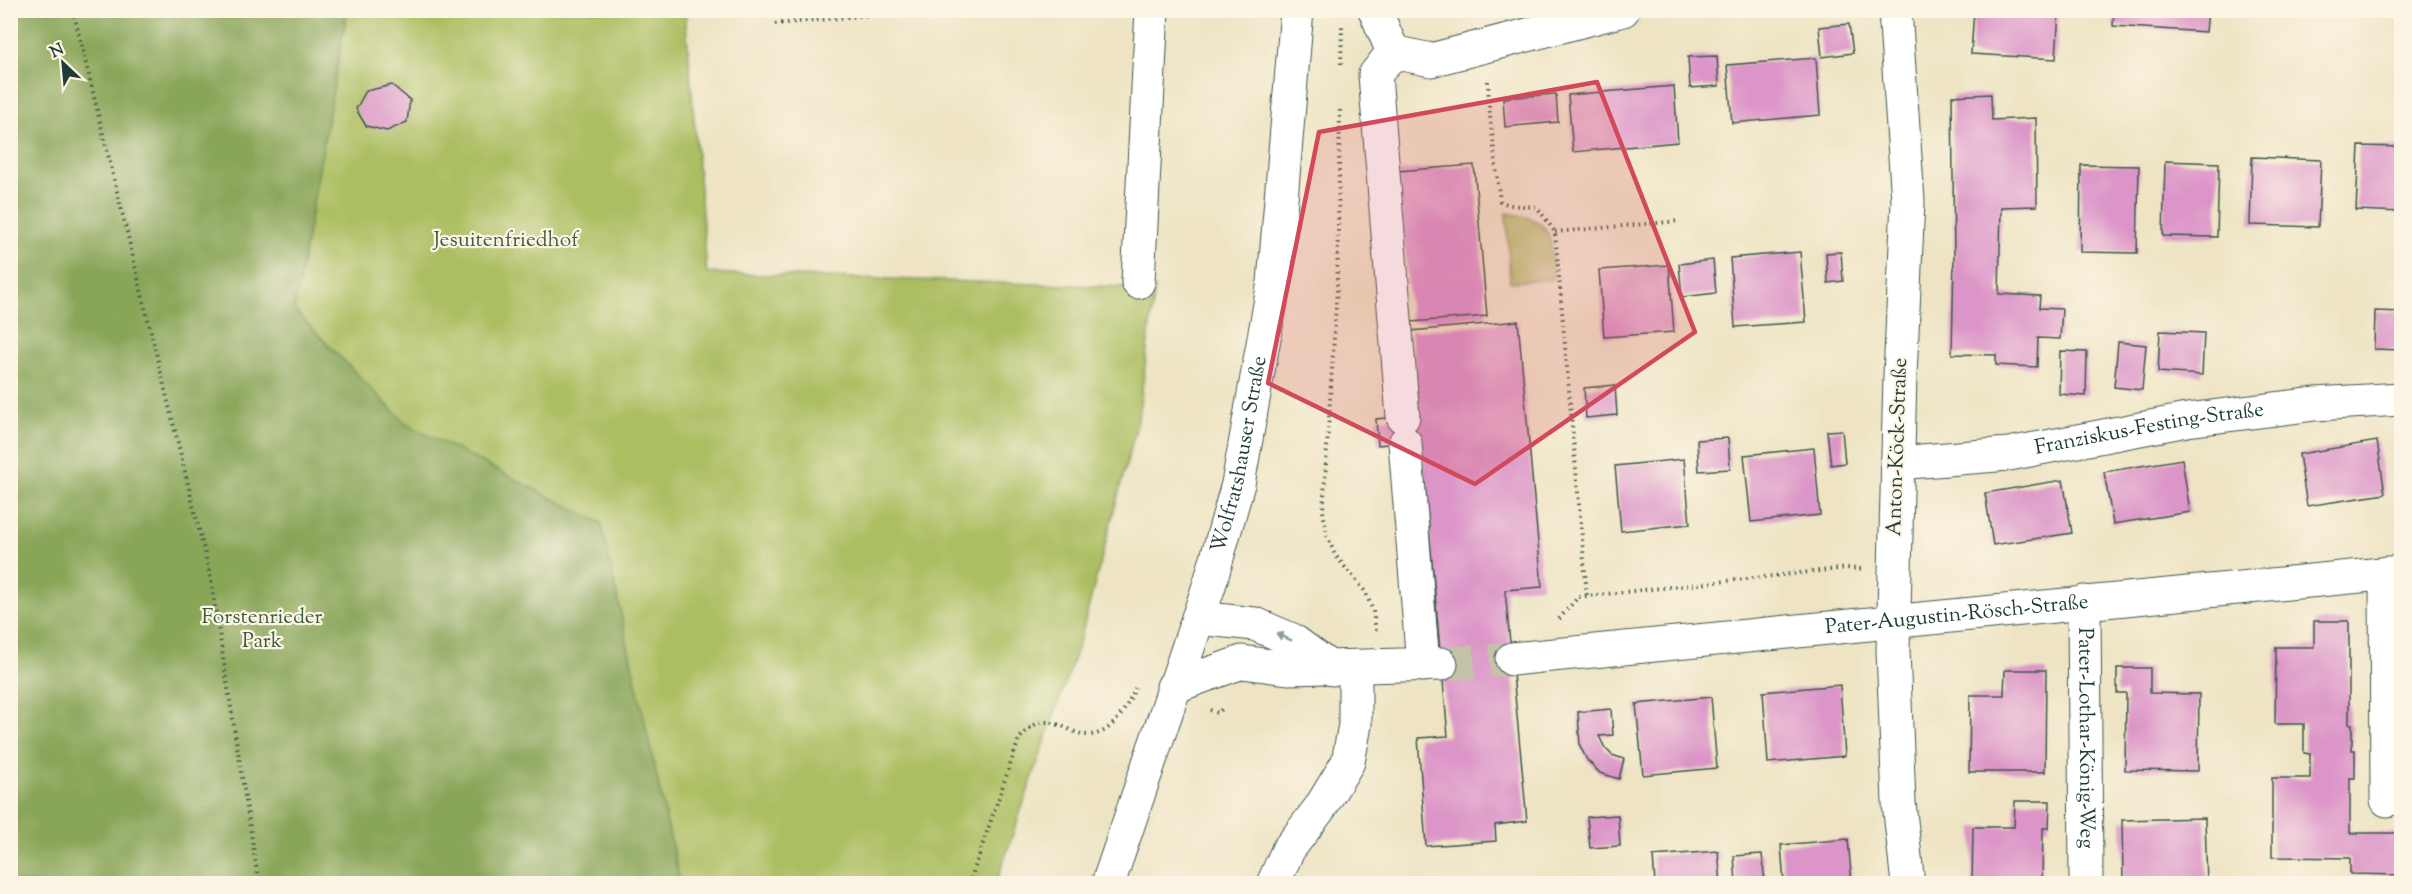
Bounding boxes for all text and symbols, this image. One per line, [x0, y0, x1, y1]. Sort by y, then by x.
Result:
north arrow [33, 33, 93, 93]
text: N [47, 39, 69, 65]
park label: Jesuitenfriedhof [433, 226, 580, 256]
street label: Wolfratshauser Straße [1204, 354, 1276, 557]
street label: Anton-Köck-Straße [1880, 357, 1916, 537]
street label: Franziskus-Festing-Straße [2032, 395, 2266, 464]
street label: Pater-Augustin-Rösch-Straße [1824, 588, 2090, 643]
park label: Forstenrieder Park [202, 603, 323, 657]
street label: Pater-Lothar-König-Weg [2069, 627, 2101, 849]
one-way arrow [1275, 632, 1292, 641]

